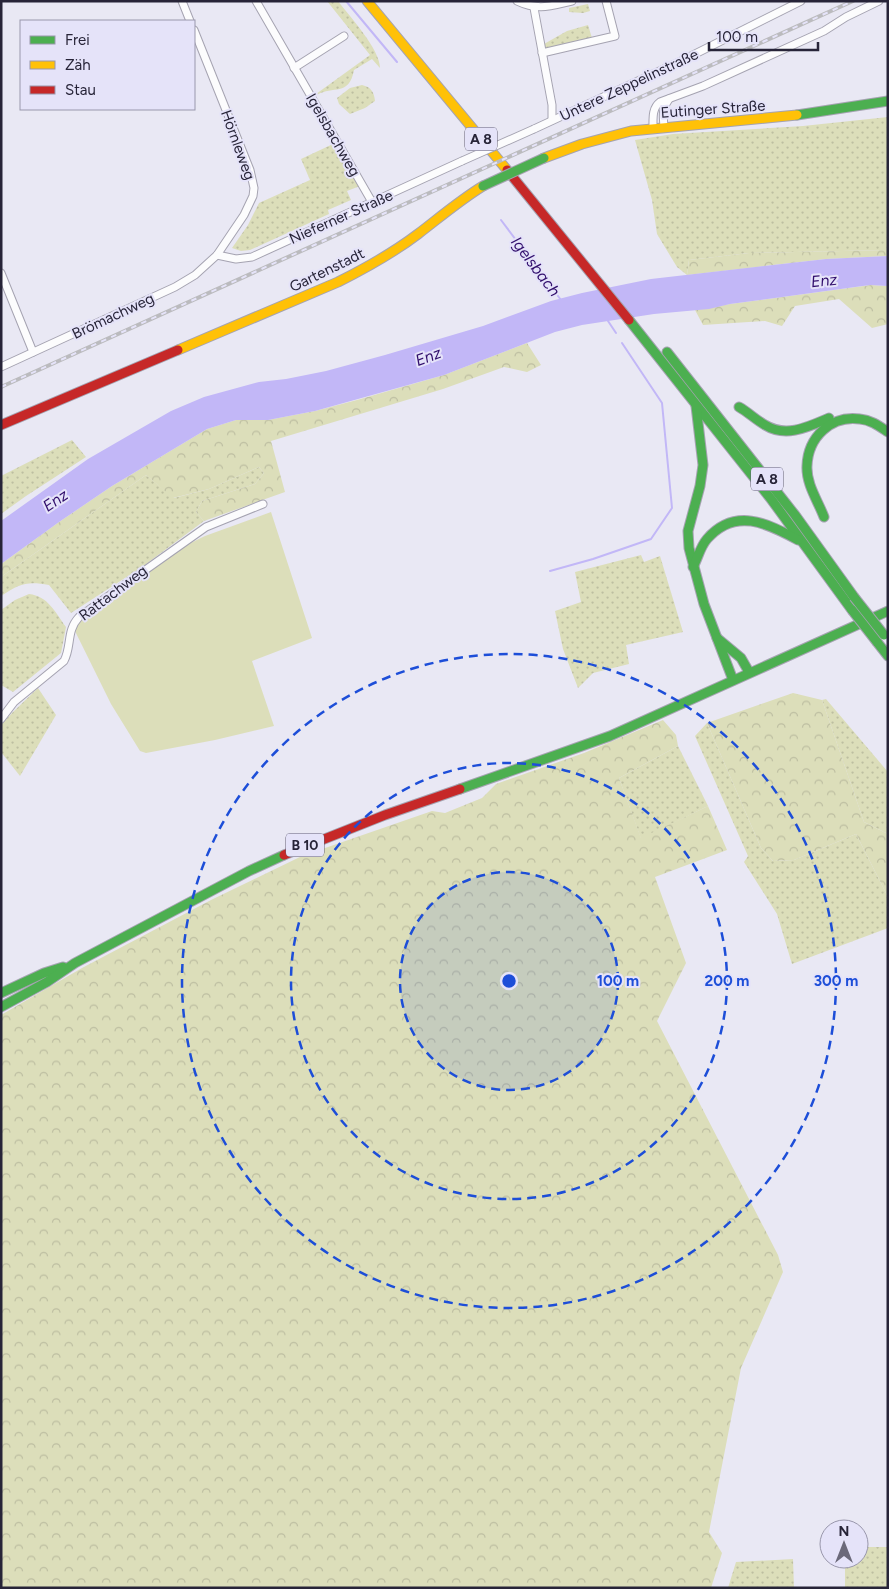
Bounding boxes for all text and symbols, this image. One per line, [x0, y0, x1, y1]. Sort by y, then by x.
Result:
legend [20, 20, 195, 110]
scale bar [709, 20, 818, 52]
text: 100 m [716, 28, 758, 46]
text: Frei [65, 31, 90, 49]
street label: Untere Zeppelinstraße [557, 45, 701, 125]
text: Zäh [65, 56, 91, 74]
text: Stau [65, 81, 96, 99]
street label: Igelsbachweg [302, 90, 364, 180]
street label: Eutinger Straße [660, 96, 766, 122]
street label: Hörnleweg [217, 107, 259, 183]
road number: A 8 [465, 128, 497, 150]
street label: Nieferner Straße [286, 186, 396, 248]
water label: Igelsbach [507, 233, 564, 300]
street label: Gartenstadt [287, 244, 368, 296]
water label: Enz [810, 270, 838, 291]
street label: Brömachweg [69, 289, 157, 343]
water label: Enz [413, 343, 444, 370]
road number: A 8 [751, 468, 783, 490]
water label: Enz [39, 485, 72, 516]
street label: Rattachweg [75, 561, 151, 625]
road number: B 10 [286, 834, 324, 856]
centre of rings [500, 972, 518, 990]
text: 100 m [597, 972, 639, 990]
text: 200 m [705, 972, 749, 990]
text: 300 m [814, 972, 858, 990]
north arrow [819, 1519, 869, 1569]
text: N [839, 1523, 849, 1540]

